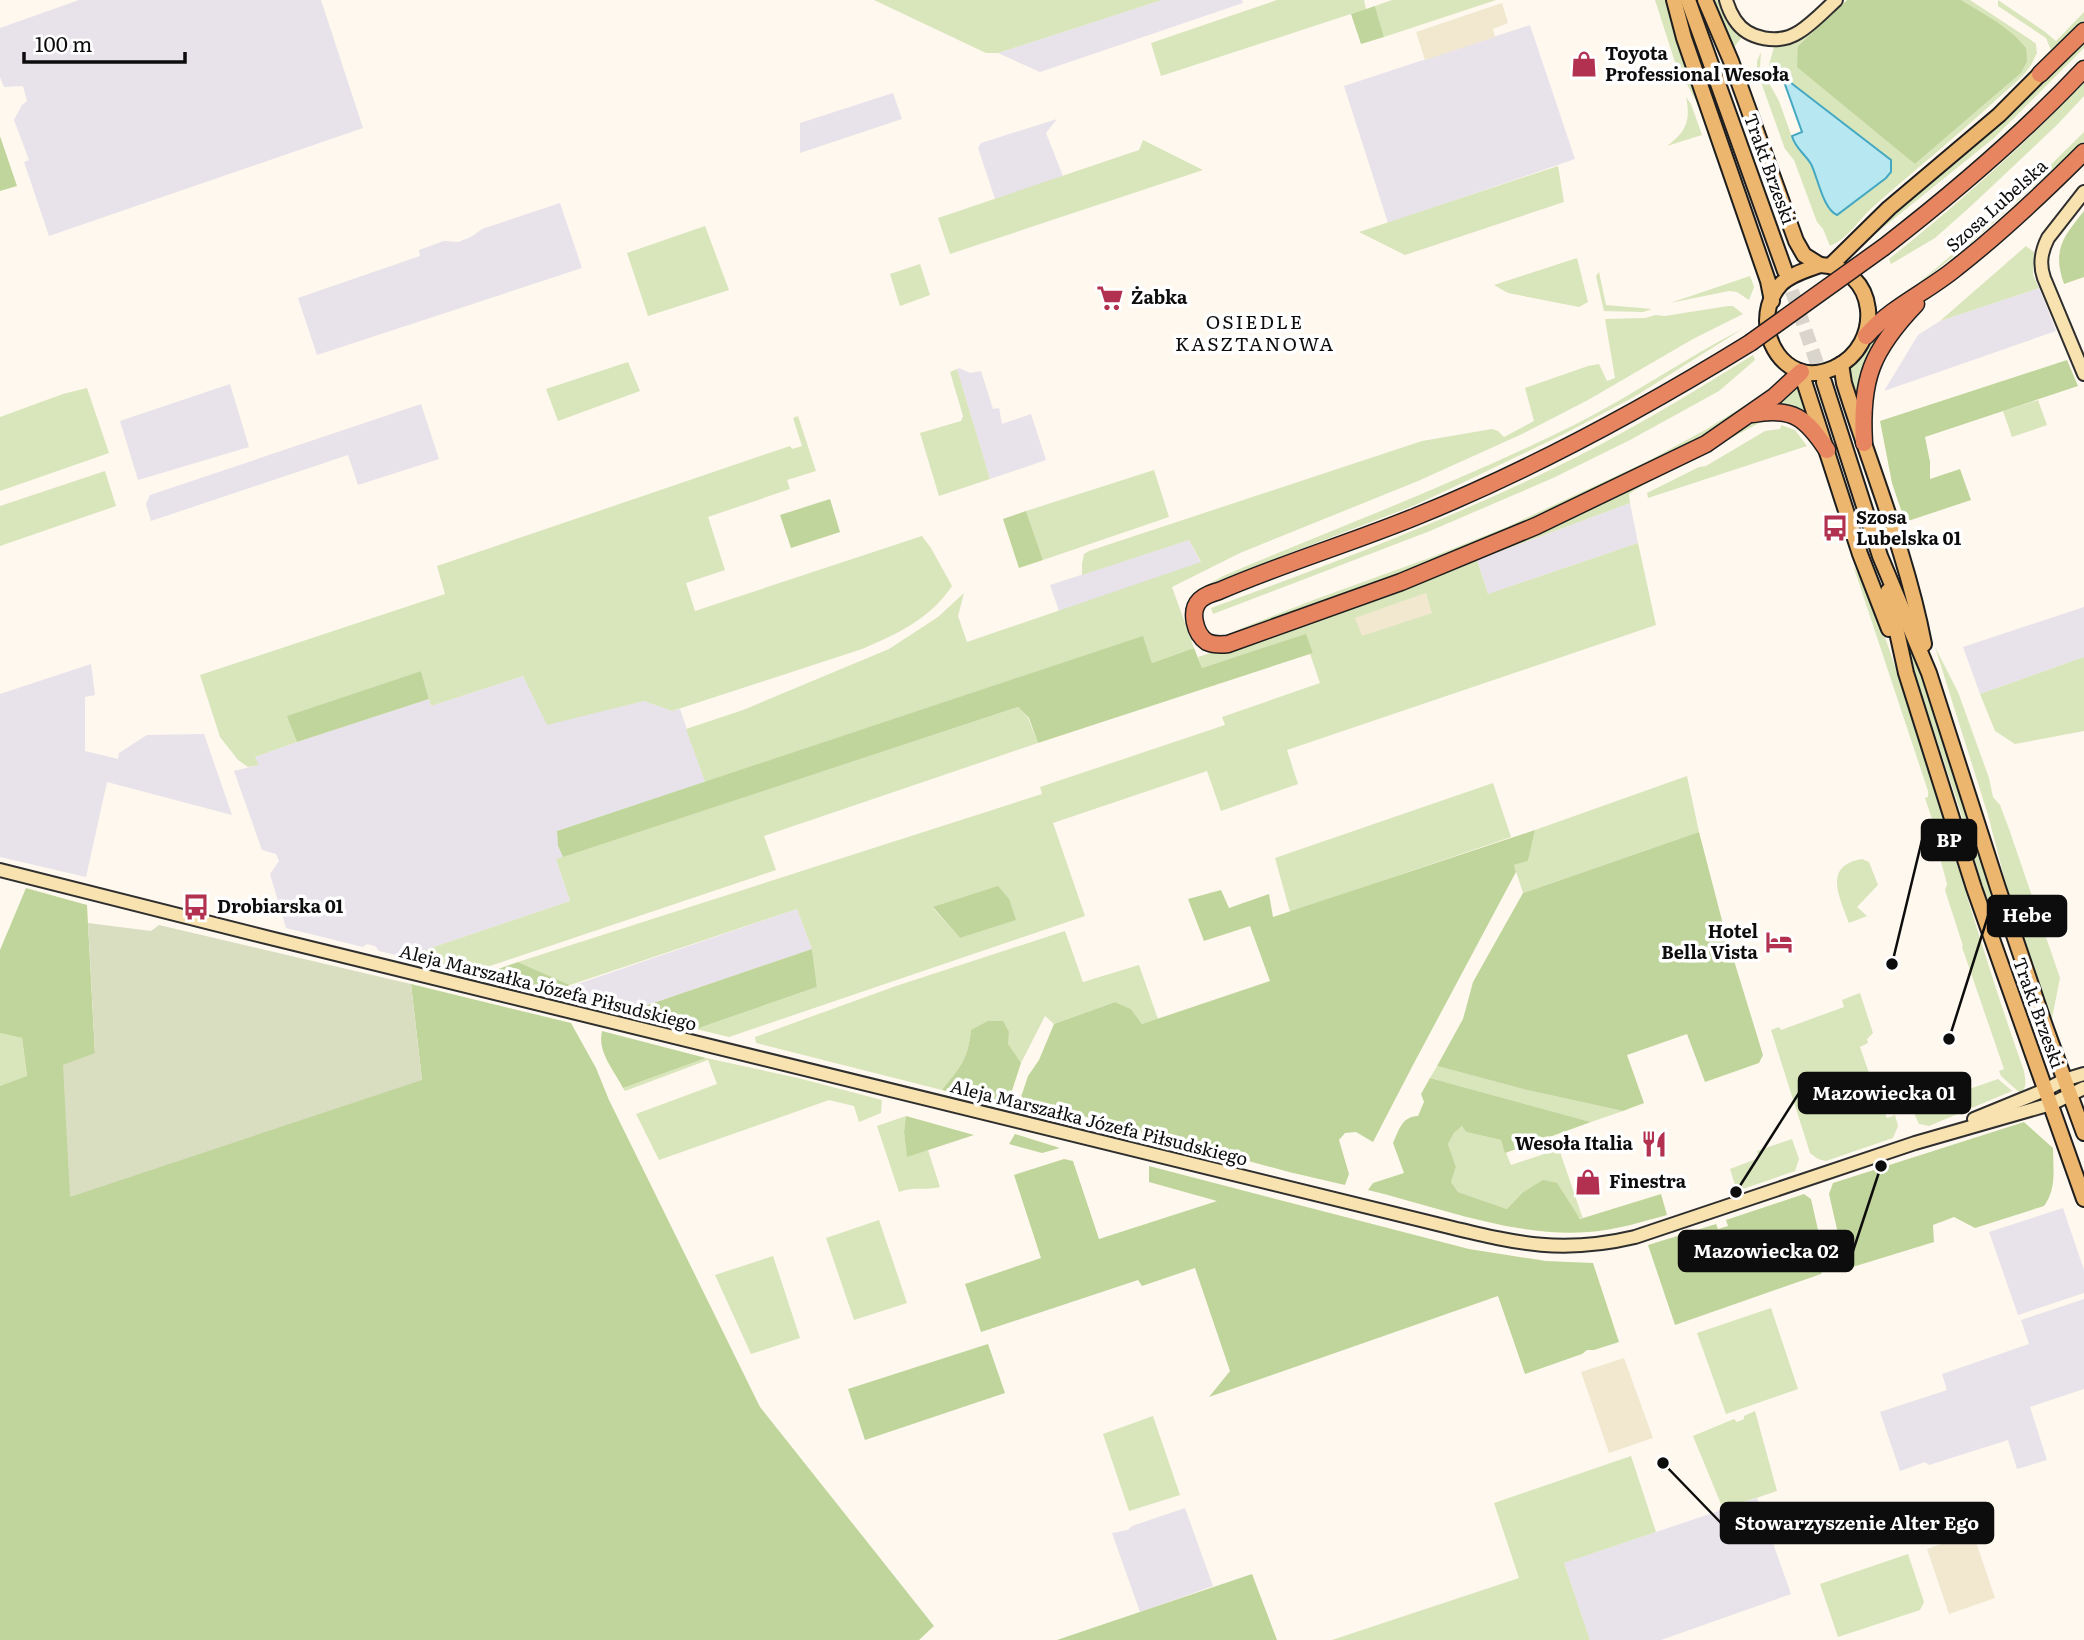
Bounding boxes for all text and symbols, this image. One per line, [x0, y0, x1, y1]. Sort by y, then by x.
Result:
scale bar [24, 21, 186, 65]
text: 100 m [35, 27, 92, 58]
place label: Toyota Professional Wesoła [1605, 39, 1790, 87]
shop icon: Toyota Professional Wesoła [1569, 49, 1599, 79]
street label: Trakt Brzeski [1738, 109, 1803, 228]
street label: Szosa Lubelska [1939, 152, 2053, 258]
supermarket icon: Żabka [1095, 283, 1125, 313]
place label: Żabka [1131, 283, 1188, 310]
district label: OSIEDLE KASZTANOWA [1175, 307, 1335, 357]
place label: Szosa Lubelska 01 [1856, 503, 1962, 551]
bus stop icon: Szosa Lubelska 01 [1820, 513, 1850, 543]
callout: BP [1922, 820, 1976, 860]
text: BP [1936, 825, 1962, 853]
bus stop icon: Drobiarska 01 [181, 892, 211, 922]
place label: Drobiarska 01 [217, 892, 344, 919]
callout: Hebe [1988, 896, 2066, 936]
text: Hebe [2002, 900, 2052, 928]
place label: Hotel Bella Vista [1661, 917, 1759, 965]
hotel icon: Hotel Bella Vista [1764, 927, 1794, 957]
street label: Aleja Marszałka Józefa Piłsudskiego [397, 936, 700, 1037]
street label: Trakt Brzeski [2007, 953, 2072, 1072]
street label: Aleja Marszałka Józefa Piłsudskiego [948, 1071, 1251, 1172]
callout: Mazowiecka 01 [1799, 1073, 1970, 1113]
text: Mazowiecka 01 [1812, 1078, 1956, 1106]
place label: Wesoła Italia [1515, 1129, 1634, 1156]
restaurant icon: Wesoła Italia [1639, 1129, 1669, 1159]
shop icon: Finestra [1573, 1167, 1603, 1197]
place label: Finestra [1609, 1167, 1687, 1194]
callout: Mazowiecka 02 [1679, 1231, 1853, 1271]
text: Mazowiecka 02 [1693, 1236, 1839, 1264]
callout: Stowarzyszenie Alter Ego [1721, 1503, 1993, 1543]
text: Stowarzyszenie Alter Ego [1735, 1508, 1979, 1536]

